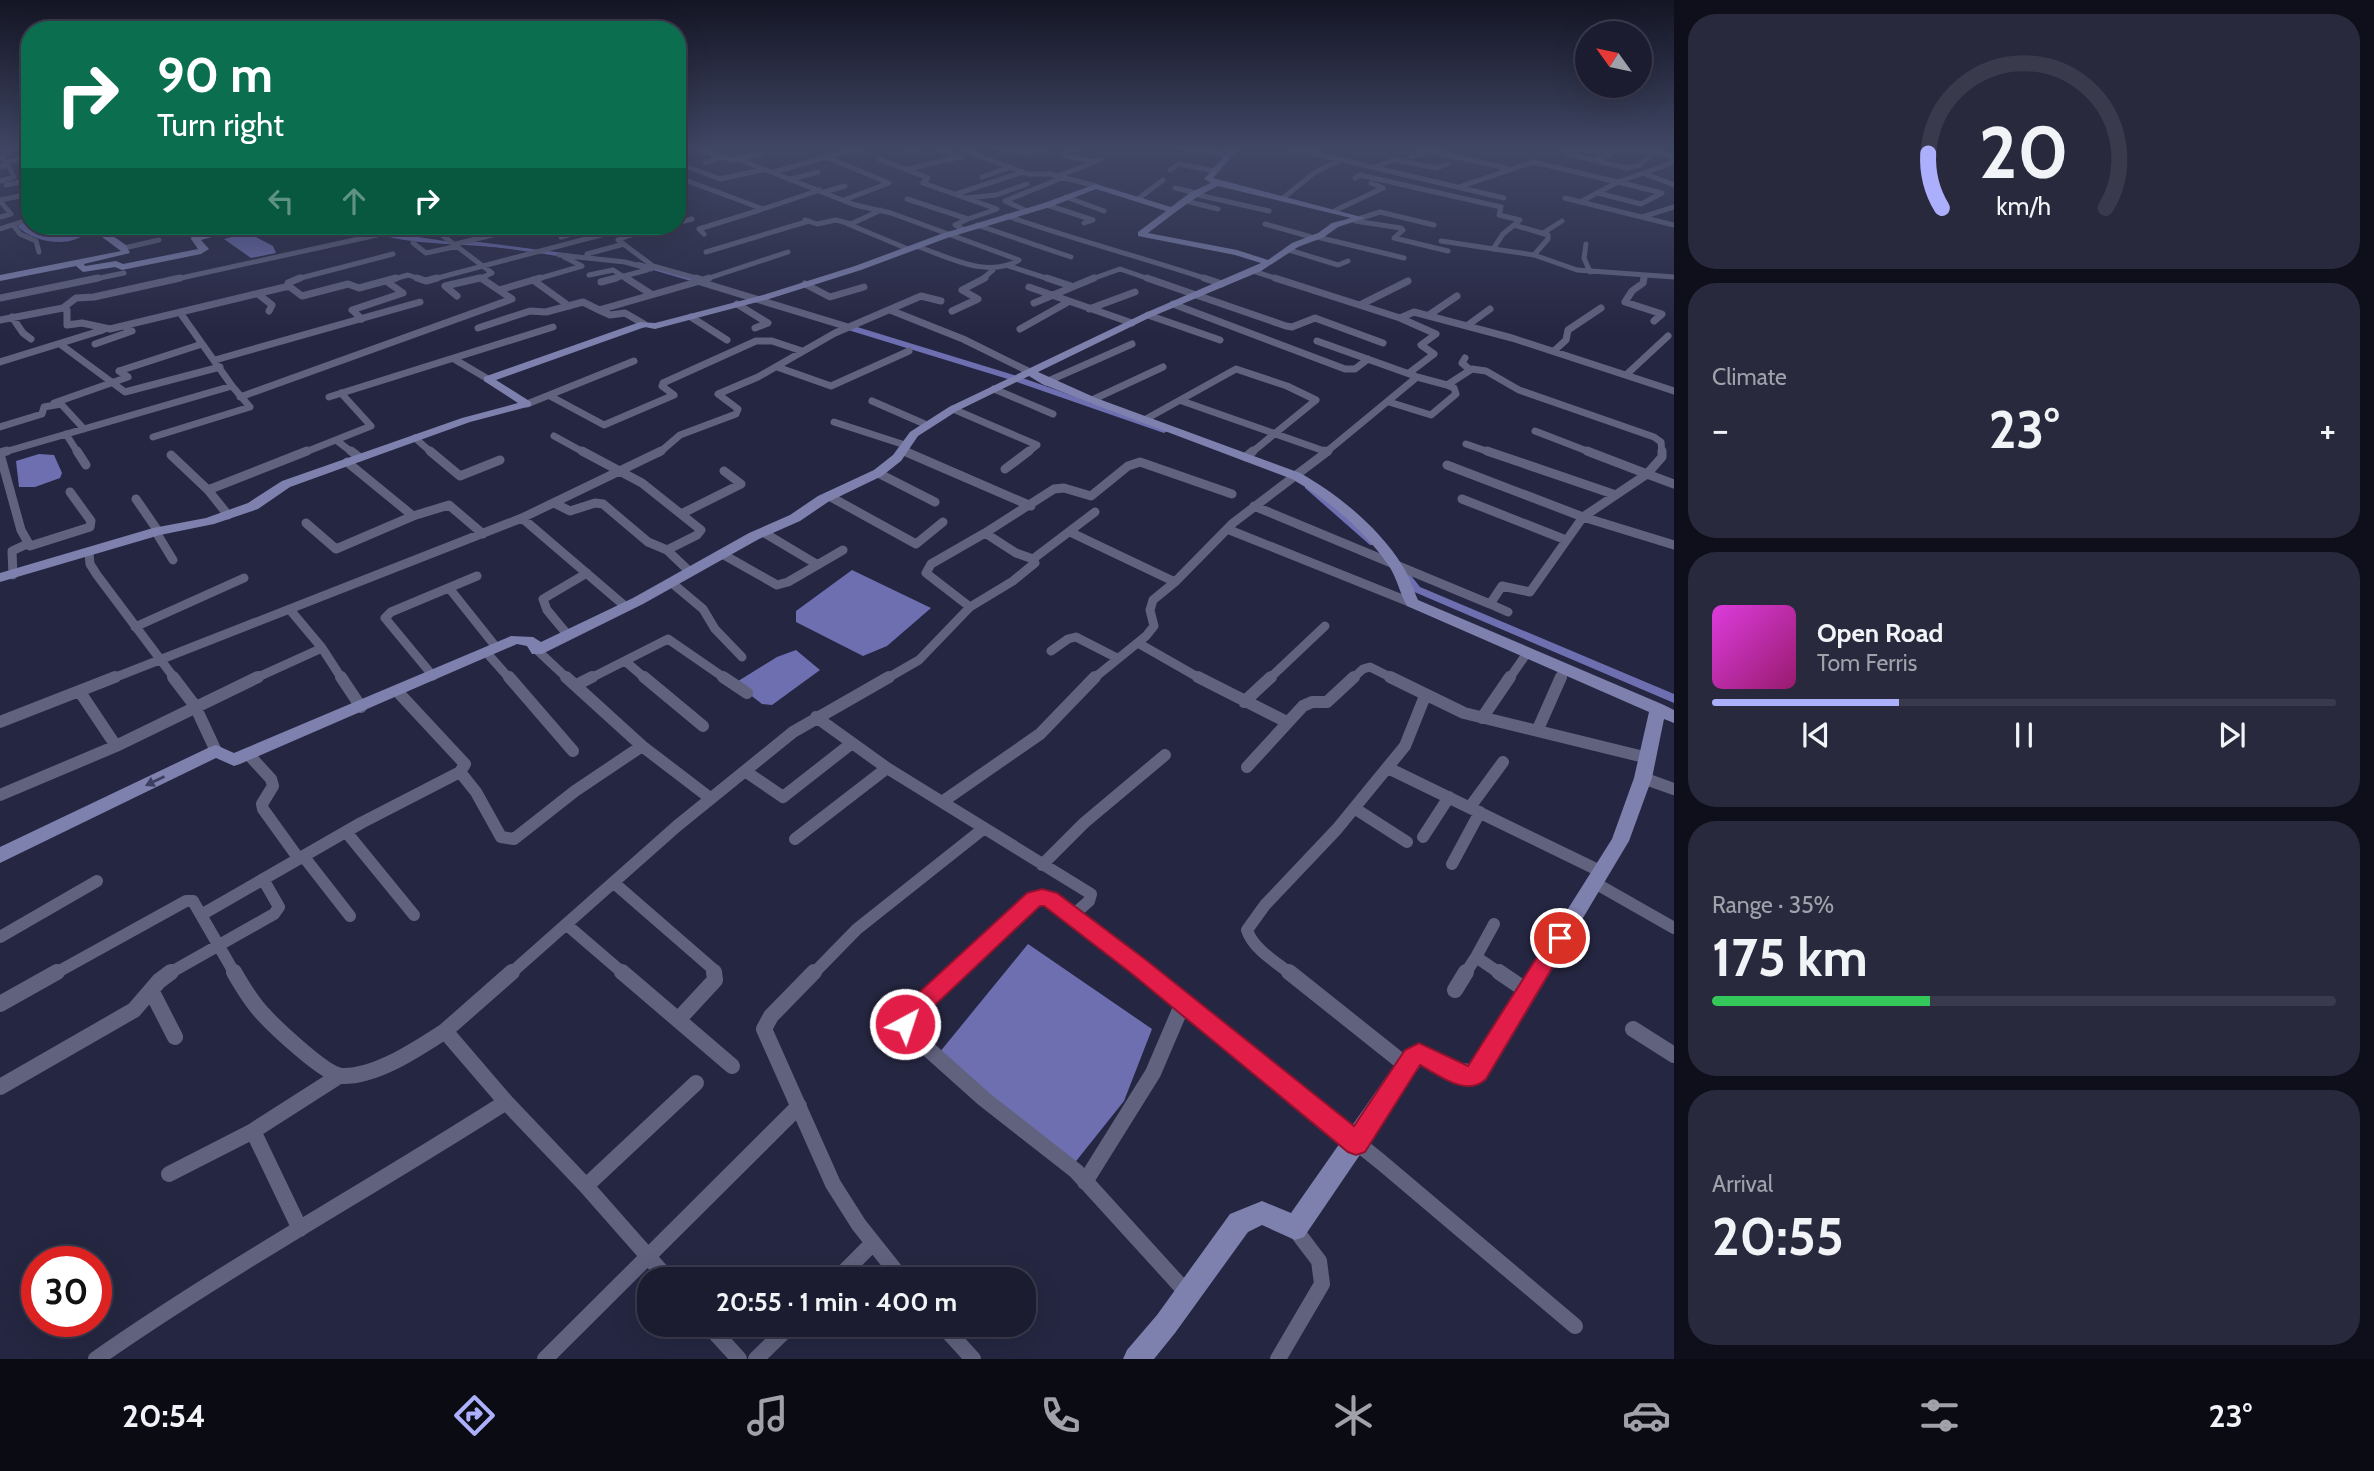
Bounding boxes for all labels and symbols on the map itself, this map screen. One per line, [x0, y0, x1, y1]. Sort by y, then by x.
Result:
north arrow [1575, 21, 1652, 98]
one-way arrow [145, 775, 165, 786]
pin [1530, 908, 1590, 968]
position arrow [868, 987, 942, 1061]
speed limit sign: 30 [21, 1246, 112, 1337]

